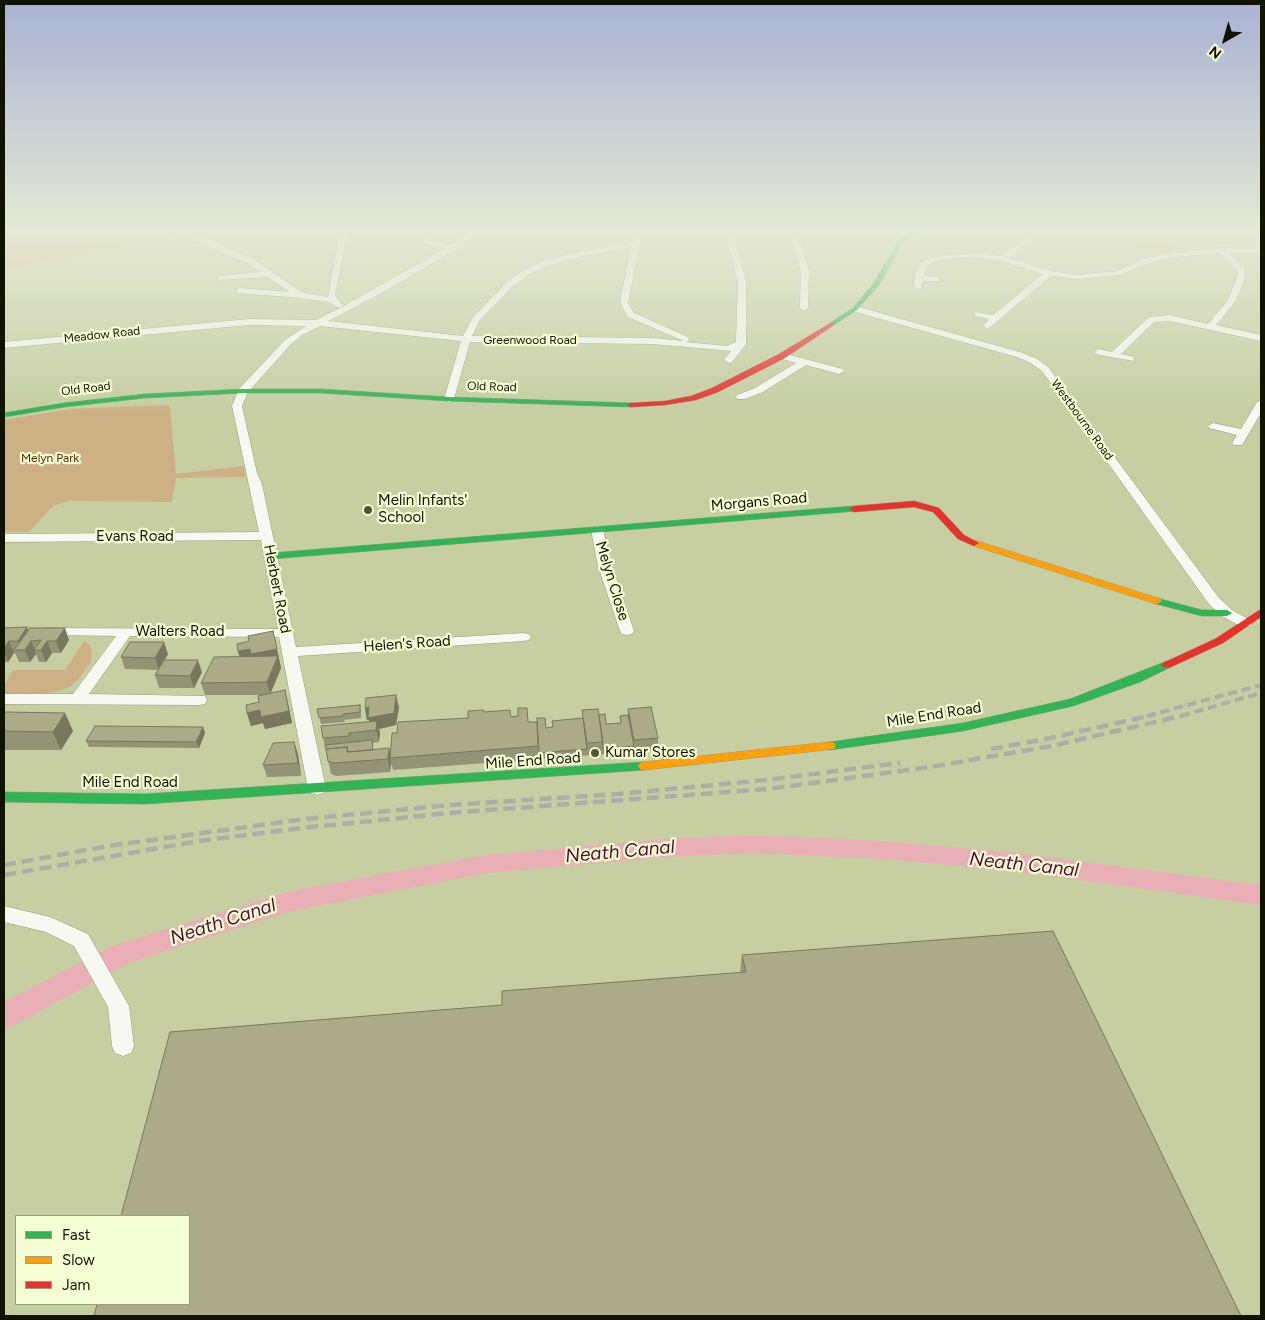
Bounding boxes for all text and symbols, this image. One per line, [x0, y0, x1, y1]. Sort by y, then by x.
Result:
north arrow [1200, 15, 1250, 65]
text: N [1206, 42, 1225, 62]
street label: Meadow Road [63, 324, 141, 346]
street label: Greenwood Road [483, 333, 577, 347]
street label: Westbourne Road [1048, 377, 1116, 463]
street label: Old Road [61, 379, 111, 399]
street label: Old Road [467, 379, 517, 395]
park label: Melyn Park [21, 451, 79, 465]
street label: Morgans Road [710, 489, 808, 515]
place label: Melin Infants' School [378, 492, 467, 527]
marker: Melin Infants' School [362, 504, 374, 516]
street label: Evans Road [96, 528, 174, 546]
street label: Melyn Close [591, 539, 633, 623]
street label: Herbert Road [260, 543, 294, 635]
street label: Walters Road [136, 623, 224, 641]
street label: Helen's Road [363, 632, 451, 656]
street label: Mile End Road [885, 699, 983, 731]
place label: Kumar Stores [605, 744, 695, 762]
marker: Kumar Stores [589, 747, 601, 759]
street label: Mile End Road [485, 749, 581, 773]
street label: Mile End Road [82, 774, 178, 792]
water label: Neath Canal [564, 836, 676, 868]
water label: Neath Canal [968, 848, 1080, 882]
water label: Neath Canal [167, 894, 279, 950]
legend [15, 1215, 190, 1305]
text: Fast [62, 1226, 90, 1244]
text: Slow [62, 1251, 95, 1269]
text: Jam [62, 1276, 90, 1294]

